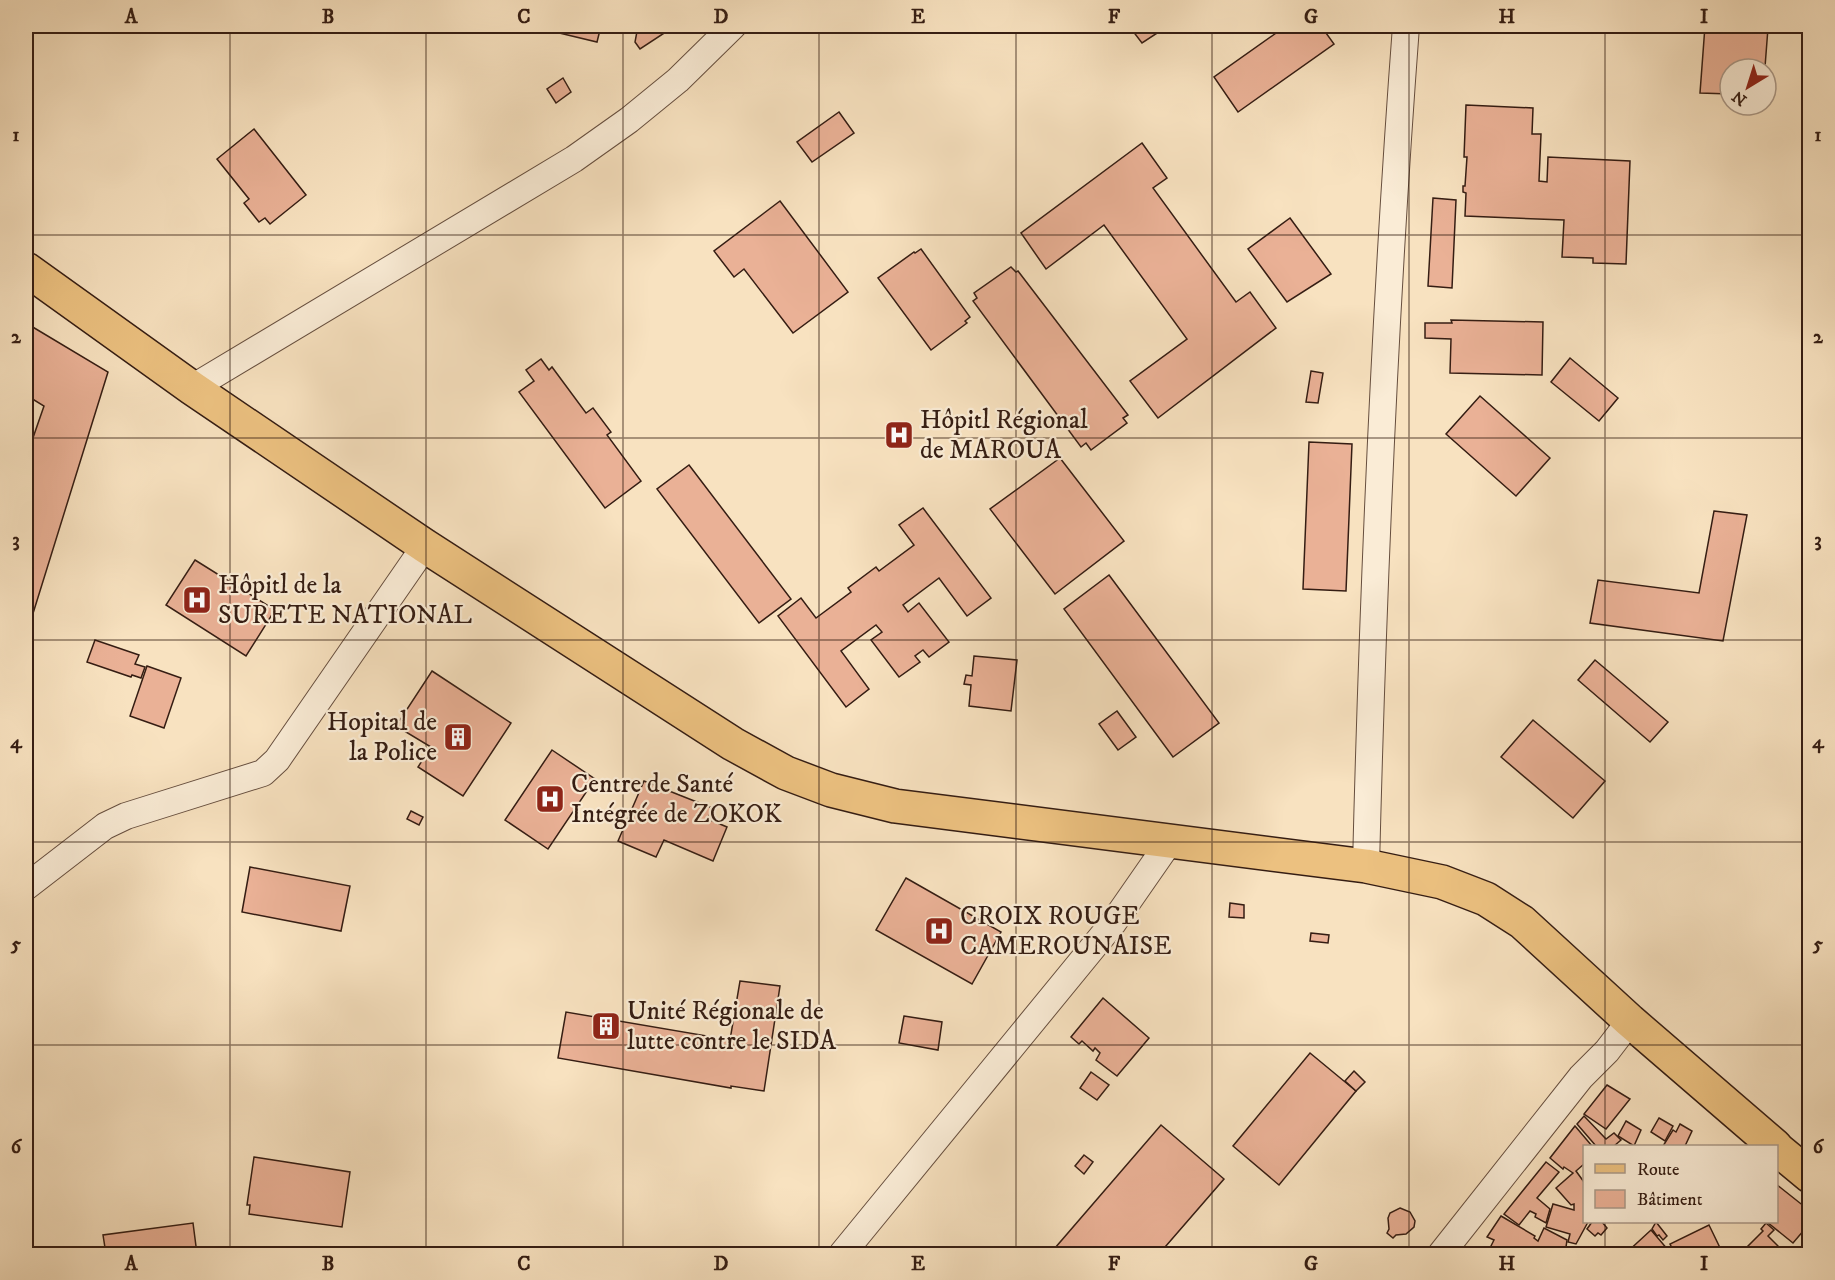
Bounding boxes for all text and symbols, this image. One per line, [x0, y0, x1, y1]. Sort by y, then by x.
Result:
text: A [124, 5, 139, 30]
text: B [322, 5, 334, 30]
text: C [517, 5, 531, 30]
text: D [714, 5, 729, 30]
text: E [911, 5, 925, 30]
text: F [1108, 5, 1121, 30]
text: G [1304, 5, 1318, 30]
text: H [1499, 5, 1516, 30]
text: I [1700, 5, 1708, 30]
north arrow [1718, 57, 1778, 117]
text: N [1728, 86, 1751, 110]
text: 1 [12, 123, 20, 148]
text: 1 [1814, 123, 1822, 148]
text: 2 [11, 325, 22, 350]
text: 2 [1813, 325, 1824, 350]
place label: Hôpitl Régional de MAROUA [920, 404, 1088, 467]
hospital icon: Hôpitl Régional de MAROUA [883, 419, 915, 451]
text: 3 [12, 528, 20, 553]
text: 3 [1814, 528, 1822, 553]
place label: Hôpitl de la SURETE NATIONAL [218, 569, 472, 632]
hospital icon: Hôpitl de la SURETE NATIONAL [181, 584, 213, 616]
place label: Hopital de la Police [327, 706, 437, 769]
building icon: Hopital de la Police [442, 721, 474, 753]
text: 4 [10, 730, 23, 755]
text: 4 [1812, 730, 1825, 755]
place label: Centre de Santé Intégrée de ZOKOK [571, 768, 783, 831]
hospital icon: Centre de Santé Intégrée de ZOKOK [534, 783, 566, 815]
place label: CROIX ROUGE CAMEROUNAISE [960, 900, 1172, 963]
hospital icon: CROIX ROUGE CAMEROUNAISE [923, 915, 955, 947]
text: 5 [10, 932, 21, 957]
text: 5 [1812, 932, 1823, 957]
place label: Unité Régionale de lutte contre le SIDA [627, 995, 836, 1058]
building icon: Unité Régionale de lutte contre le SIDA [590, 1010, 622, 1042]
text: 6 [11, 1135, 23, 1160]
text: 6 [1813, 1135, 1825, 1160]
legend [1583, 1145, 1778, 1223]
text: Route [1637, 1159, 1680, 1181]
text: Bâtiment [1637, 1189, 1703, 1211]
text: A [124, 1252, 139, 1277]
text: B [322, 1252, 334, 1277]
text: C [517, 1252, 531, 1277]
text: D [714, 1252, 729, 1277]
text: E [911, 1252, 925, 1277]
text: F [1108, 1252, 1121, 1277]
text: G [1304, 1252, 1318, 1277]
text: H [1499, 1252, 1516, 1277]
text: I [1700, 1252, 1708, 1277]

